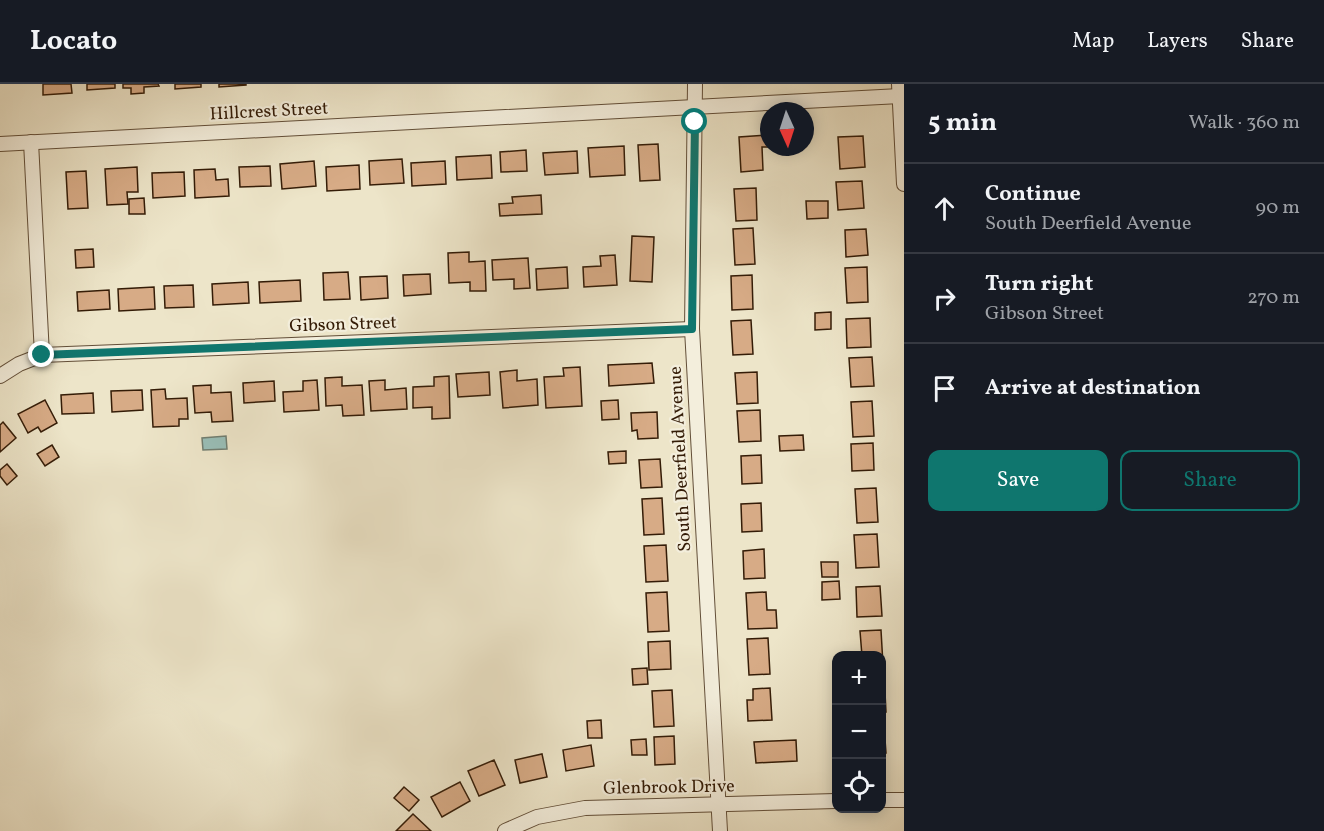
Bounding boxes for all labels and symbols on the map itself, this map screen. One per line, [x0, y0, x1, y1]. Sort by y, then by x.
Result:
street label: Hillcrest Street [209, 96, 329, 128]
north arrow [760, 102, 814, 156]
route start [681, 108, 707, 134]
street label: Gibson Street [289, 311, 397, 339]
route end [28, 341, 54, 367]
street label: South Deerfield Avenue [664, 366, 698, 552]
street label: Glenbrook Drive [603, 774, 735, 802]

